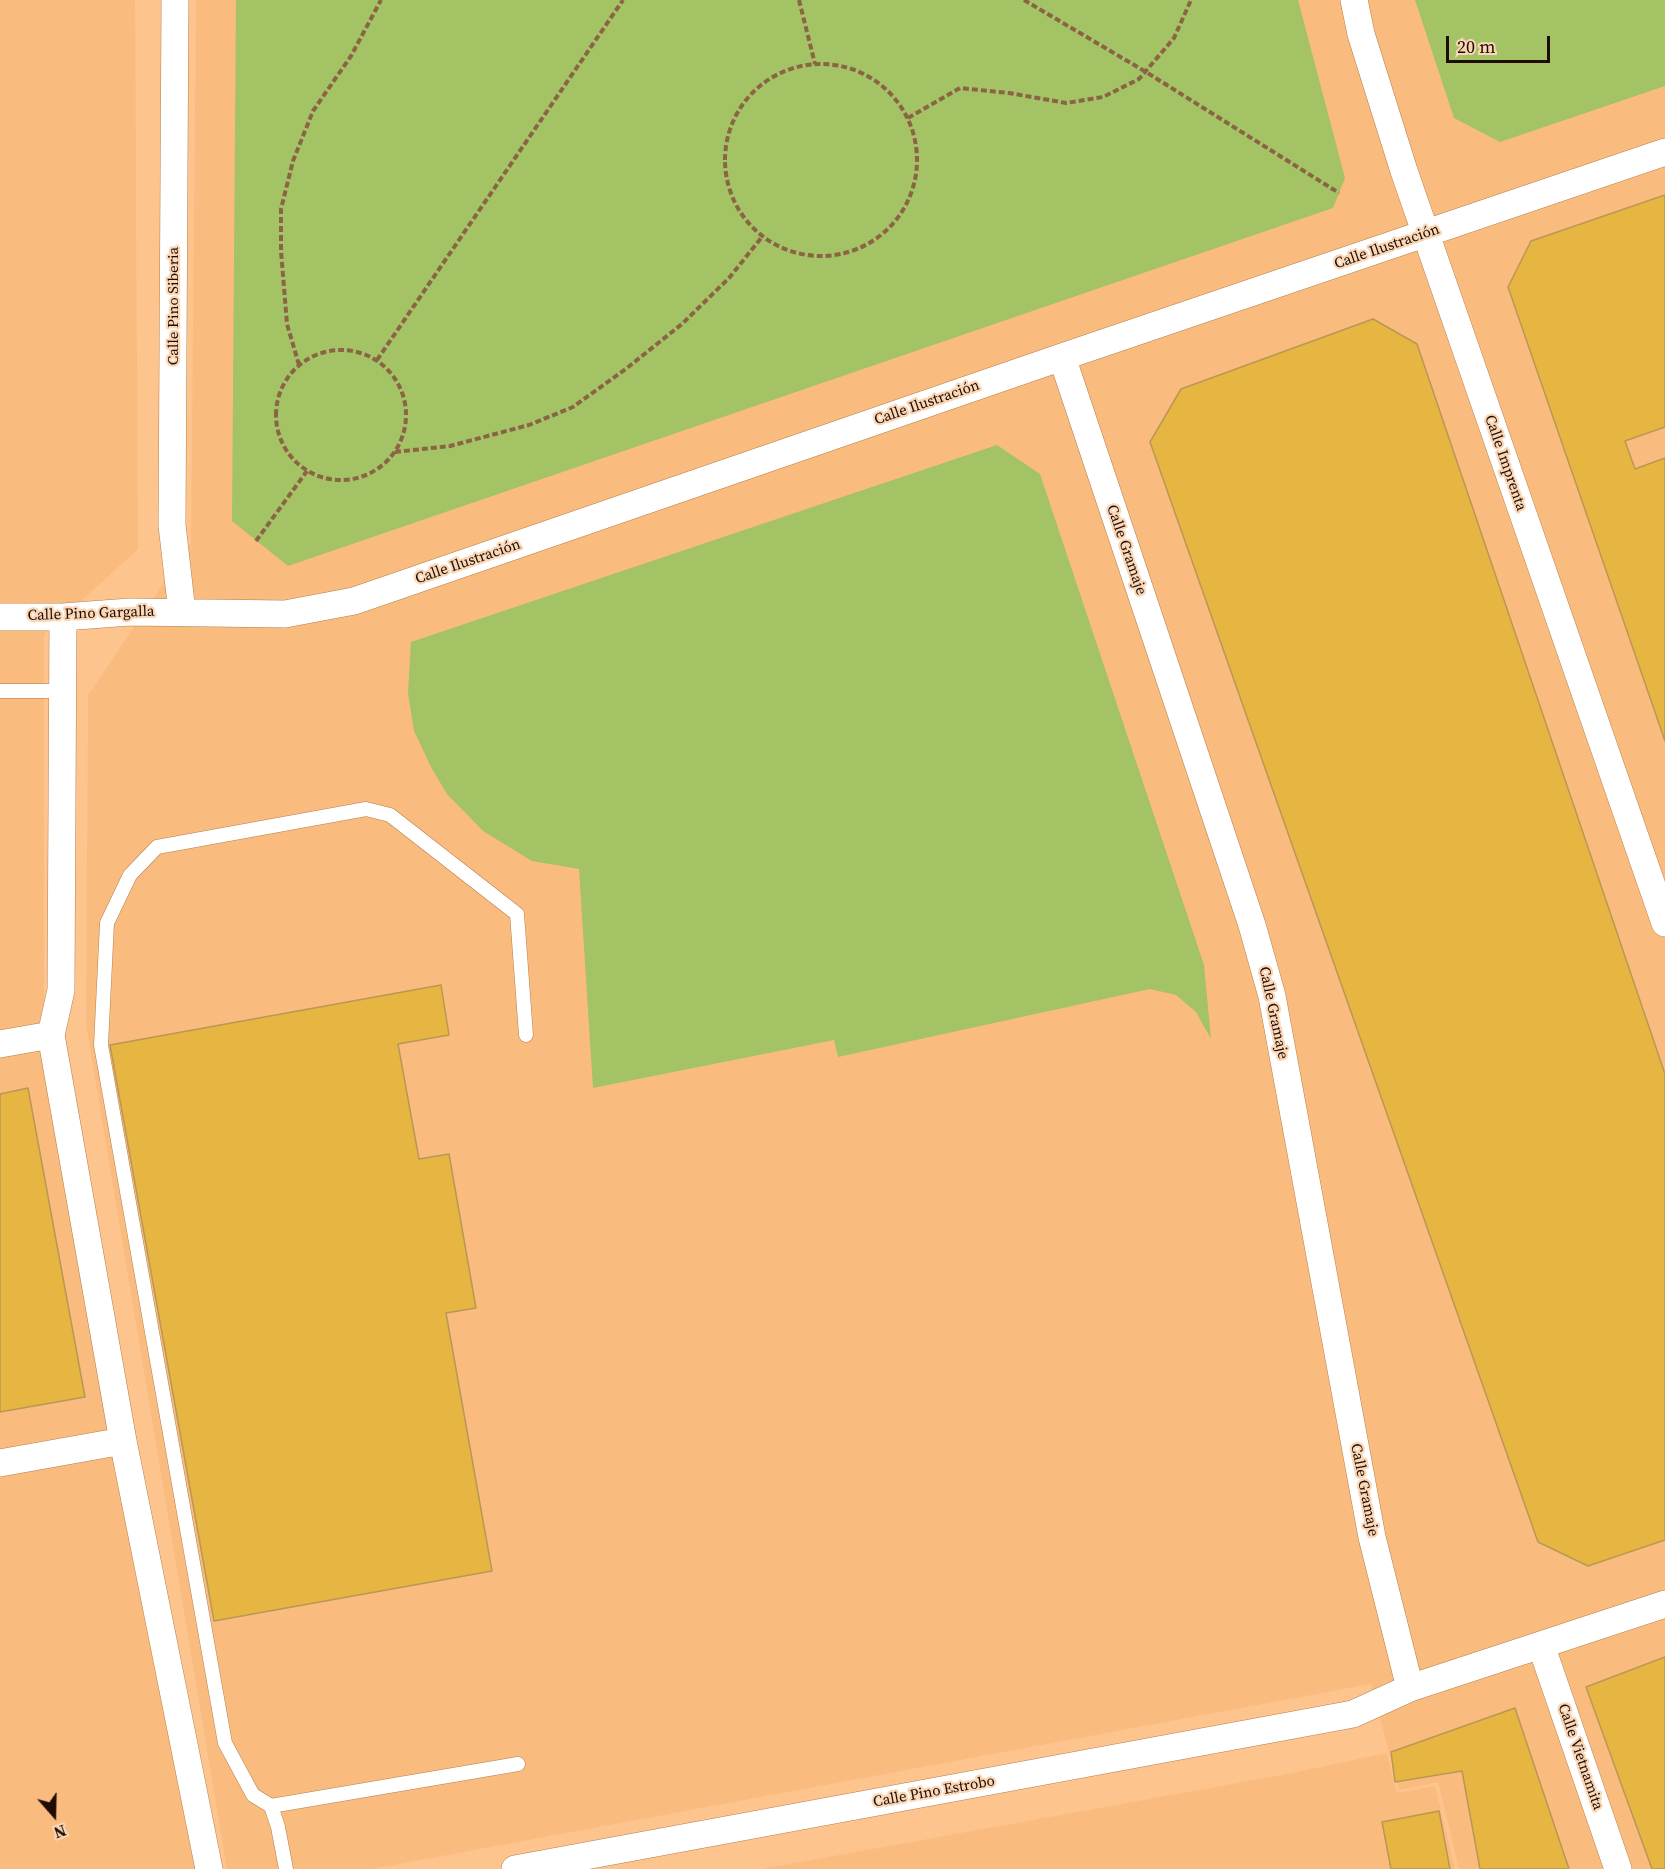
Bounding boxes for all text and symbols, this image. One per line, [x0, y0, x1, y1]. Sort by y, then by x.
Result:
scale bar [1449, 24, 1552, 62]
text: 20 m [1457, 34, 1495, 59]
street label: Calle Ilustración [1332, 221, 1442, 273]
street label: Calle Pino Siberia [165, 247, 183, 365]
street label: Calle Ilustración [872, 377, 982, 429]
street label: Calle Imprenta [1480, 413, 1530, 513]
street label: Calle Gramaje [1102, 503, 1150, 597]
street label: Calle Ilustración [413, 536, 523, 588]
street label: Calle Pino Gargalla [27, 603, 155, 625]
street label: Calle Gramaje [1254, 965, 1292, 1061]
street label: Calle Gramaje [1346, 1442, 1382, 1538]
street label: Calle Vietnamita [1553, 1702, 1607, 1812]
street label: Calle Pino Estrobo [872, 1772, 996, 1812]
north arrow [24, 1785, 84, 1845]
text: N [51, 1820, 69, 1844]

